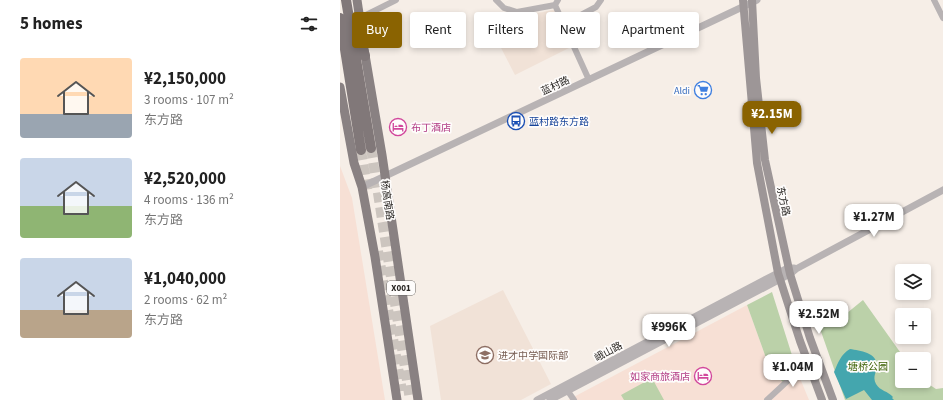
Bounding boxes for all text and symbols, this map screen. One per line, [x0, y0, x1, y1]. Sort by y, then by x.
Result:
text: 5 homes [20, 12, 82, 36]
chip: Buy [352, 12, 402, 48]
chip: Rent [410, 12, 466, 48]
chip: Filters [474, 12, 538, 48]
chip: New [546, 12, 600, 48]
chip: Apartment [608, 12, 699, 48]
icon: filters [298, 13, 320, 35]
text: ¥2,150,000 [144, 67, 226, 91]
street label: 蓝村路 [539, 73, 572, 99]
icon: home [52, 74, 100, 122]
supermarket icon: Aldi [693, 80, 713, 100]
place label: Aldi [674, 84, 690, 98]
text: 3 rooms · 107 m² [144, 91, 234, 109]
pin: ¥2.15M [739, 101, 805, 135]
text: ¥2.15M [751, 105, 793, 123]
text: 东方路 [144, 111, 183, 129]
bus stop icon: 蓝村路东方路 [506, 111, 526, 131]
place label: 蓝村路东方路 [529, 115, 589, 129]
hotel icon: 布丁酒店 [388, 117, 408, 137]
place label: 布丁酒店 [411, 121, 451, 135]
text: ¥2,520,000 [144, 167, 226, 191]
icon: home [52, 174, 100, 222]
street label: 杨高南路 [377, 179, 397, 221]
street label: 东方路 [773, 185, 793, 217]
text: 4 rooms · 136 m² [144, 191, 234, 209]
pin: ¥1.27M [841, 204, 907, 238]
text: ¥1.27M [853, 208, 895, 226]
text: 东方路 [144, 211, 183, 229]
map controls [895, 264, 931, 388]
button: layers [895, 264, 931, 300]
text: ¥1,040,000 [144, 267, 226, 291]
icon: home [52, 274, 100, 322]
road number: X001 [387, 281, 415, 295]
text: 2 rooms · 62 m² [144, 291, 227, 309]
pin: ¥2.52M [786, 301, 852, 335]
text: ¥2.52M [798, 305, 840, 323]
button: + [895, 308, 931, 344]
text: 东方路 [144, 311, 183, 329]
pin: ¥996K [641, 314, 697, 348]
text: ¥996K [651, 318, 687, 336]
street label: 峨山路 [592, 339, 625, 365]
school or university icon: 进才中学国际部 [475, 345, 495, 365]
place label: 进才中学国际部 [498, 349, 568, 363]
button: − [895, 352, 931, 388]
pin: ¥1.04M [760, 354, 826, 388]
text: ¥1.04M [772, 358, 814, 376]
park label: 塘桥公园 [848, 360, 888, 374]
hotel icon: 如家商旅酒店 [693, 366, 713, 386]
place label: 如家商旅酒店 [630, 370, 690, 384]

